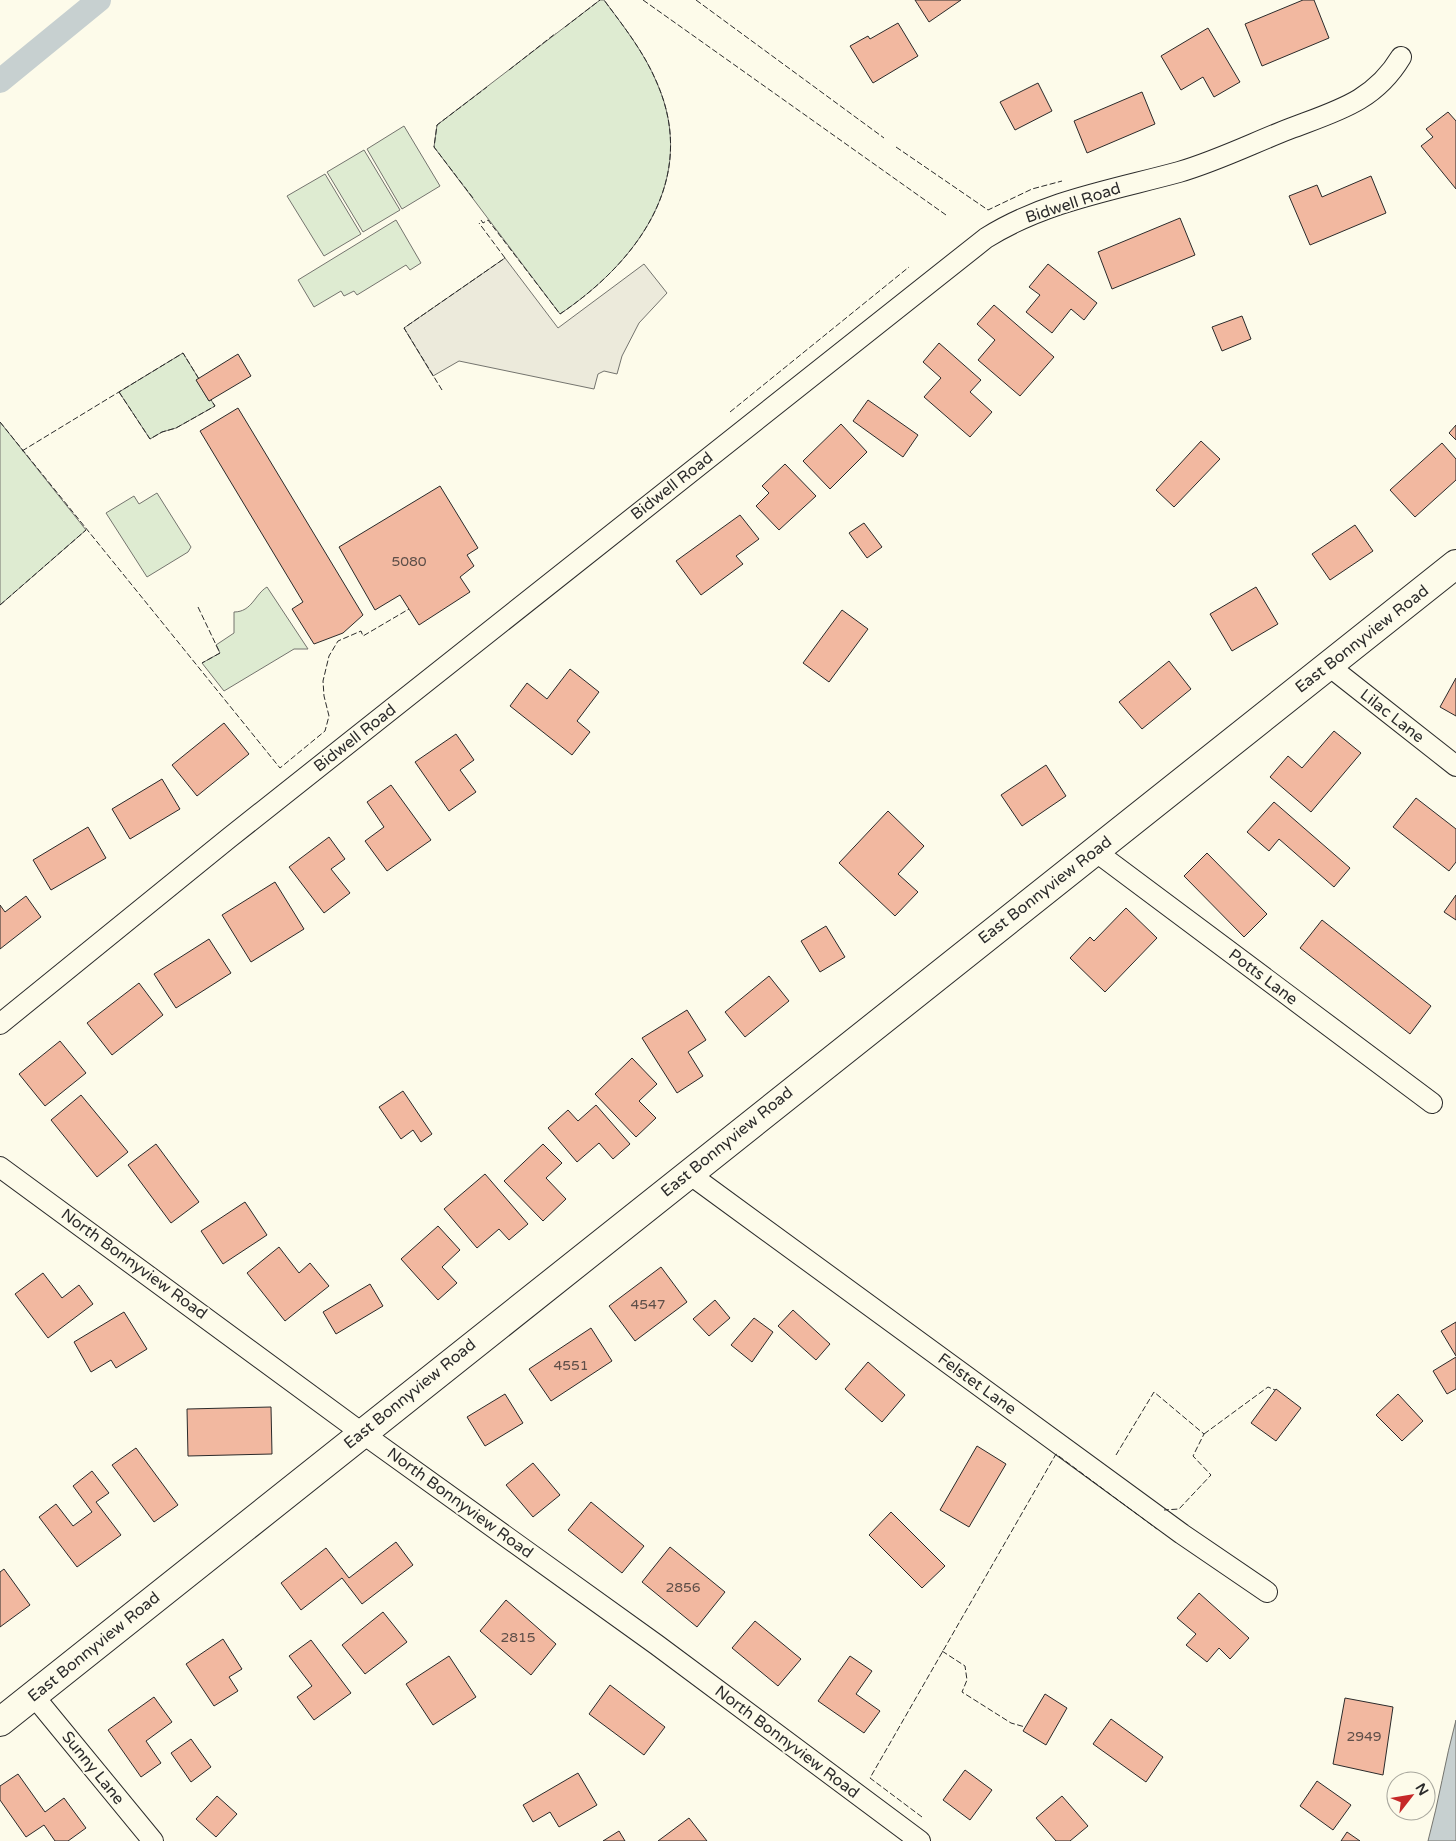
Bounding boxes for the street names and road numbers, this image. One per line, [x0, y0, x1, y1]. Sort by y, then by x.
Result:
street label: Bidwell Road [1023, 178, 1123, 228]
street label: Bidwell Road [627, 448, 717, 524]
street label: East Bonnyview Road [1291, 581, 1433, 697]
street label: Lilac Lane [1356, 685, 1428, 747]
street label: Bidwell Road [310, 700, 400, 776]
street label: East Bonnyview Road [974, 832, 1116, 948]
street label: Potts Lane [1225, 945, 1301, 1009]
street label: East Bonnyview Road [657, 1083, 797, 1201]
street label: North Bonnyview Road [57, 1204, 211, 1324]
street label: East Bonnyview Road [340, 1335, 480, 1453]
street label: Felstet Lane [934, 1349, 1020, 1419]
street label: North Bonnyview Road [383, 1443, 537, 1563]
street label: East Bonnyview Road [24, 1588, 164, 1706]
street label: North Bonnyview Road [711, 1681, 863, 1803]
street label: Sunny Lane [57, 1727, 129, 1809]

